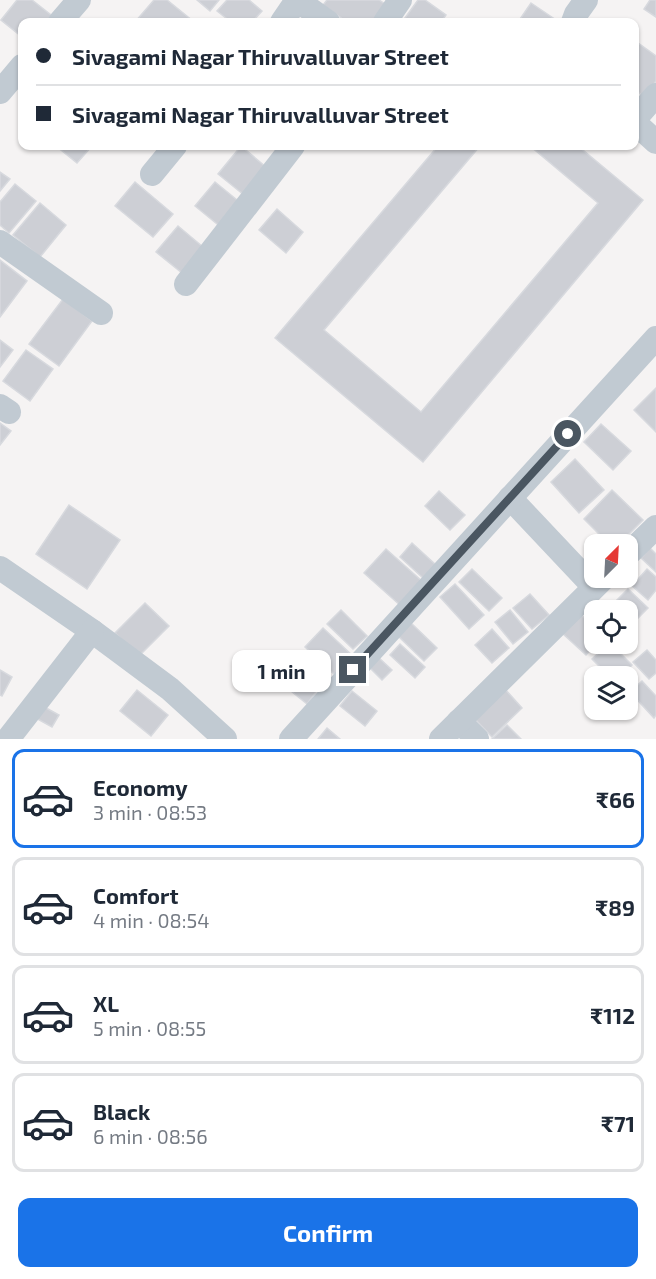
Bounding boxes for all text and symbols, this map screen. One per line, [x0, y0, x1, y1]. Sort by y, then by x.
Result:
text: Sivagami Nagar Thiruvalluvar Street [72, 43, 449, 69]
text: Sivagami Nagar Thiruvalluvar Street [72, 101, 449, 127]
route start [554, 420, 581, 447]
north arrow [584, 534, 638, 588]
map controls [584, 534, 638, 720]
button: locate [584, 600, 638, 654]
callout: 1 min [233, 649, 332, 691]
route end [339, 656, 366, 683]
text: 1 min [257, 659, 306, 683]
button: layers [584, 666, 638, 720]
icon: car [21, 772, 75, 826]
text: Economy [93, 774, 188, 800]
text: ₹66 [596, 786, 635, 812]
text: 3 min · 08:53 [93, 800, 207, 824]
icon: car [21, 880, 75, 934]
text: Comfort [93, 882, 178, 908]
text: ₹89 [595, 894, 635, 920]
text: 4 min · 08:54 [93, 908, 209, 932]
icon: car [21, 988, 75, 1042]
text: XL [93, 990, 119, 1016]
text: ₹112 [590, 1002, 635, 1028]
text: 5 min · 08:55 [93, 1016, 206, 1040]
icon: car [21, 1096, 75, 1150]
text: Black [93, 1098, 150, 1124]
text: ₹71 [601, 1110, 635, 1136]
text: 6 min · 08:56 [93, 1124, 208, 1148]
button: Confirm [18, 1198, 638, 1267]

